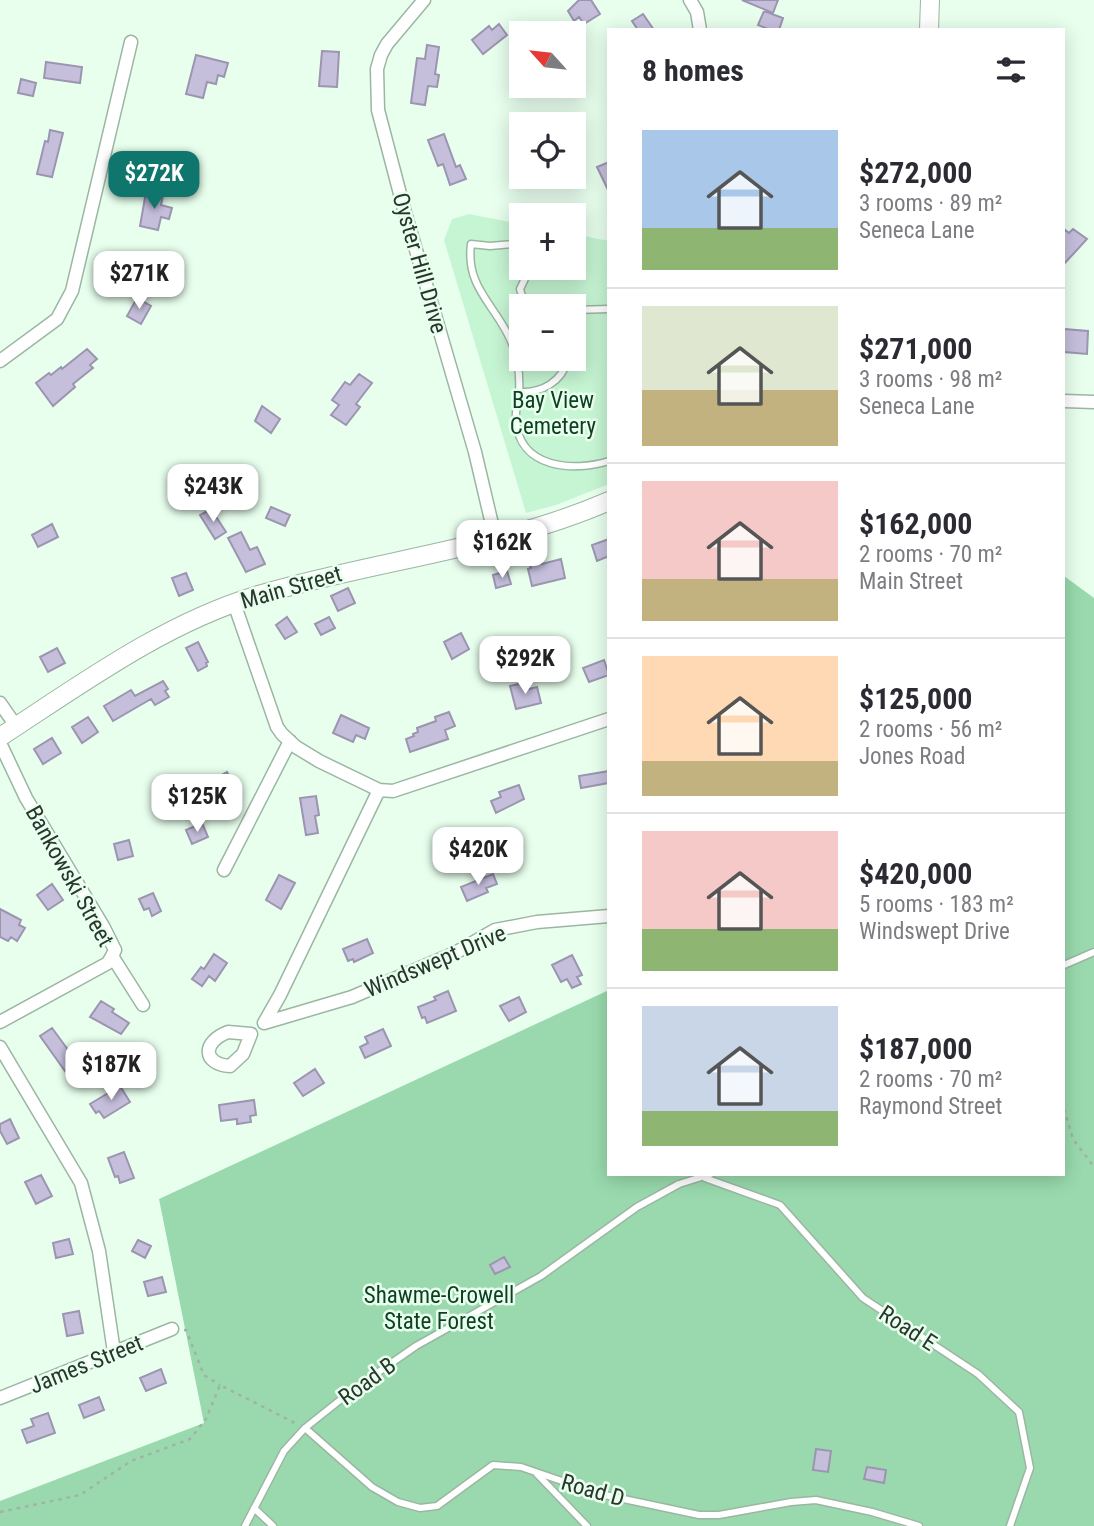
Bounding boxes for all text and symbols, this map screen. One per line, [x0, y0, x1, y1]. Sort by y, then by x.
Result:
north arrow [509, 21, 586, 98]
map controls [509, 21, 586, 371]
icon: filters [992, 51, 1030, 89]
text: 8 homes [642, 53, 744, 88]
button: locate [509, 112, 586, 189]
pin: $272K [105, 152, 203, 211]
text: $272,000 [859, 155, 972, 190]
icon: home [698, 158, 782, 242]
text: $272K [124, 160, 184, 187]
street label: Oyster Hill Drive [387, 190, 452, 337]
text: 3 rooms · 89 m² [859, 190, 1002, 217]
button: + [509, 203, 586, 280]
text: Seneca Lane [859, 217, 974, 244]
pin: $271K [90, 252, 188, 311]
text: $271K [109, 260, 169, 287]
button: − [509, 294, 586, 371]
text: $271,000 [859, 331, 972, 366]
icon: home [698, 334, 782, 418]
text: 3 rooms · 98 m² [859, 366, 1002, 393]
park label: Bay View Cemetery [510, 387, 597, 440]
text: Seneca Lane [859, 393, 974, 420]
pin: $243K [164, 464, 262, 524]
text: $243K [183, 473, 243, 500]
text: $162,000 [859, 506, 972, 541]
icon: home [698, 509, 782, 593]
pin: $162K [453, 520, 551, 580]
text: $162K [472, 529, 532, 556]
text: 2 rooms · 70 m² [859, 541, 1002, 568]
street label: Main Street [237, 560, 345, 615]
text: Main Street [859, 568, 963, 595]
pin: $292K [476, 636, 574, 696]
text: $292K [495, 645, 555, 672]
text: $125,000 [859, 681, 972, 716]
icon: home [698, 684, 782, 768]
text: 2 rooms · 56 m² [859, 716, 1002, 743]
text: Jones Road [859, 743, 966, 770]
pin: $125K [148, 774, 246, 834]
text: $125K [167, 783, 227, 810]
street label: Bankowski Street [20, 801, 119, 951]
pin: $420K [429, 828, 527, 887]
text: $420K [448, 836, 508, 863]
text: $420,000 [859, 856, 972, 891]
icon: home [698, 859, 782, 943]
text: 5 rooms · 183 m² [859, 891, 1014, 918]
text: Windswept Drive [859, 918, 1010, 945]
street label: Windswept Drive [360, 920, 510, 1003]
text: $187,000 [859, 1031, 972, 1066]
icon: home [698, 1034, 782, 1118]
pin: $187K [62, 1042, 160, 1102]
text: $187K [81, 1051, 141, 1078]
text: 2 rooms · 70 m² [859, 1066, 1002, 1093]
text: Raymond Street [859, 1093, 1002, 1120]
park label: Shawme-Crowell State Forest [364, 1282, 514, 1335]
street label: Road E [874, 1300, 941, 1357]
street label: James Street [26, 1329, 147, 1399]
street label: Road B [333, 1352, 401, 1411]
street label: Road D [558, 1469, 628, 1512]

